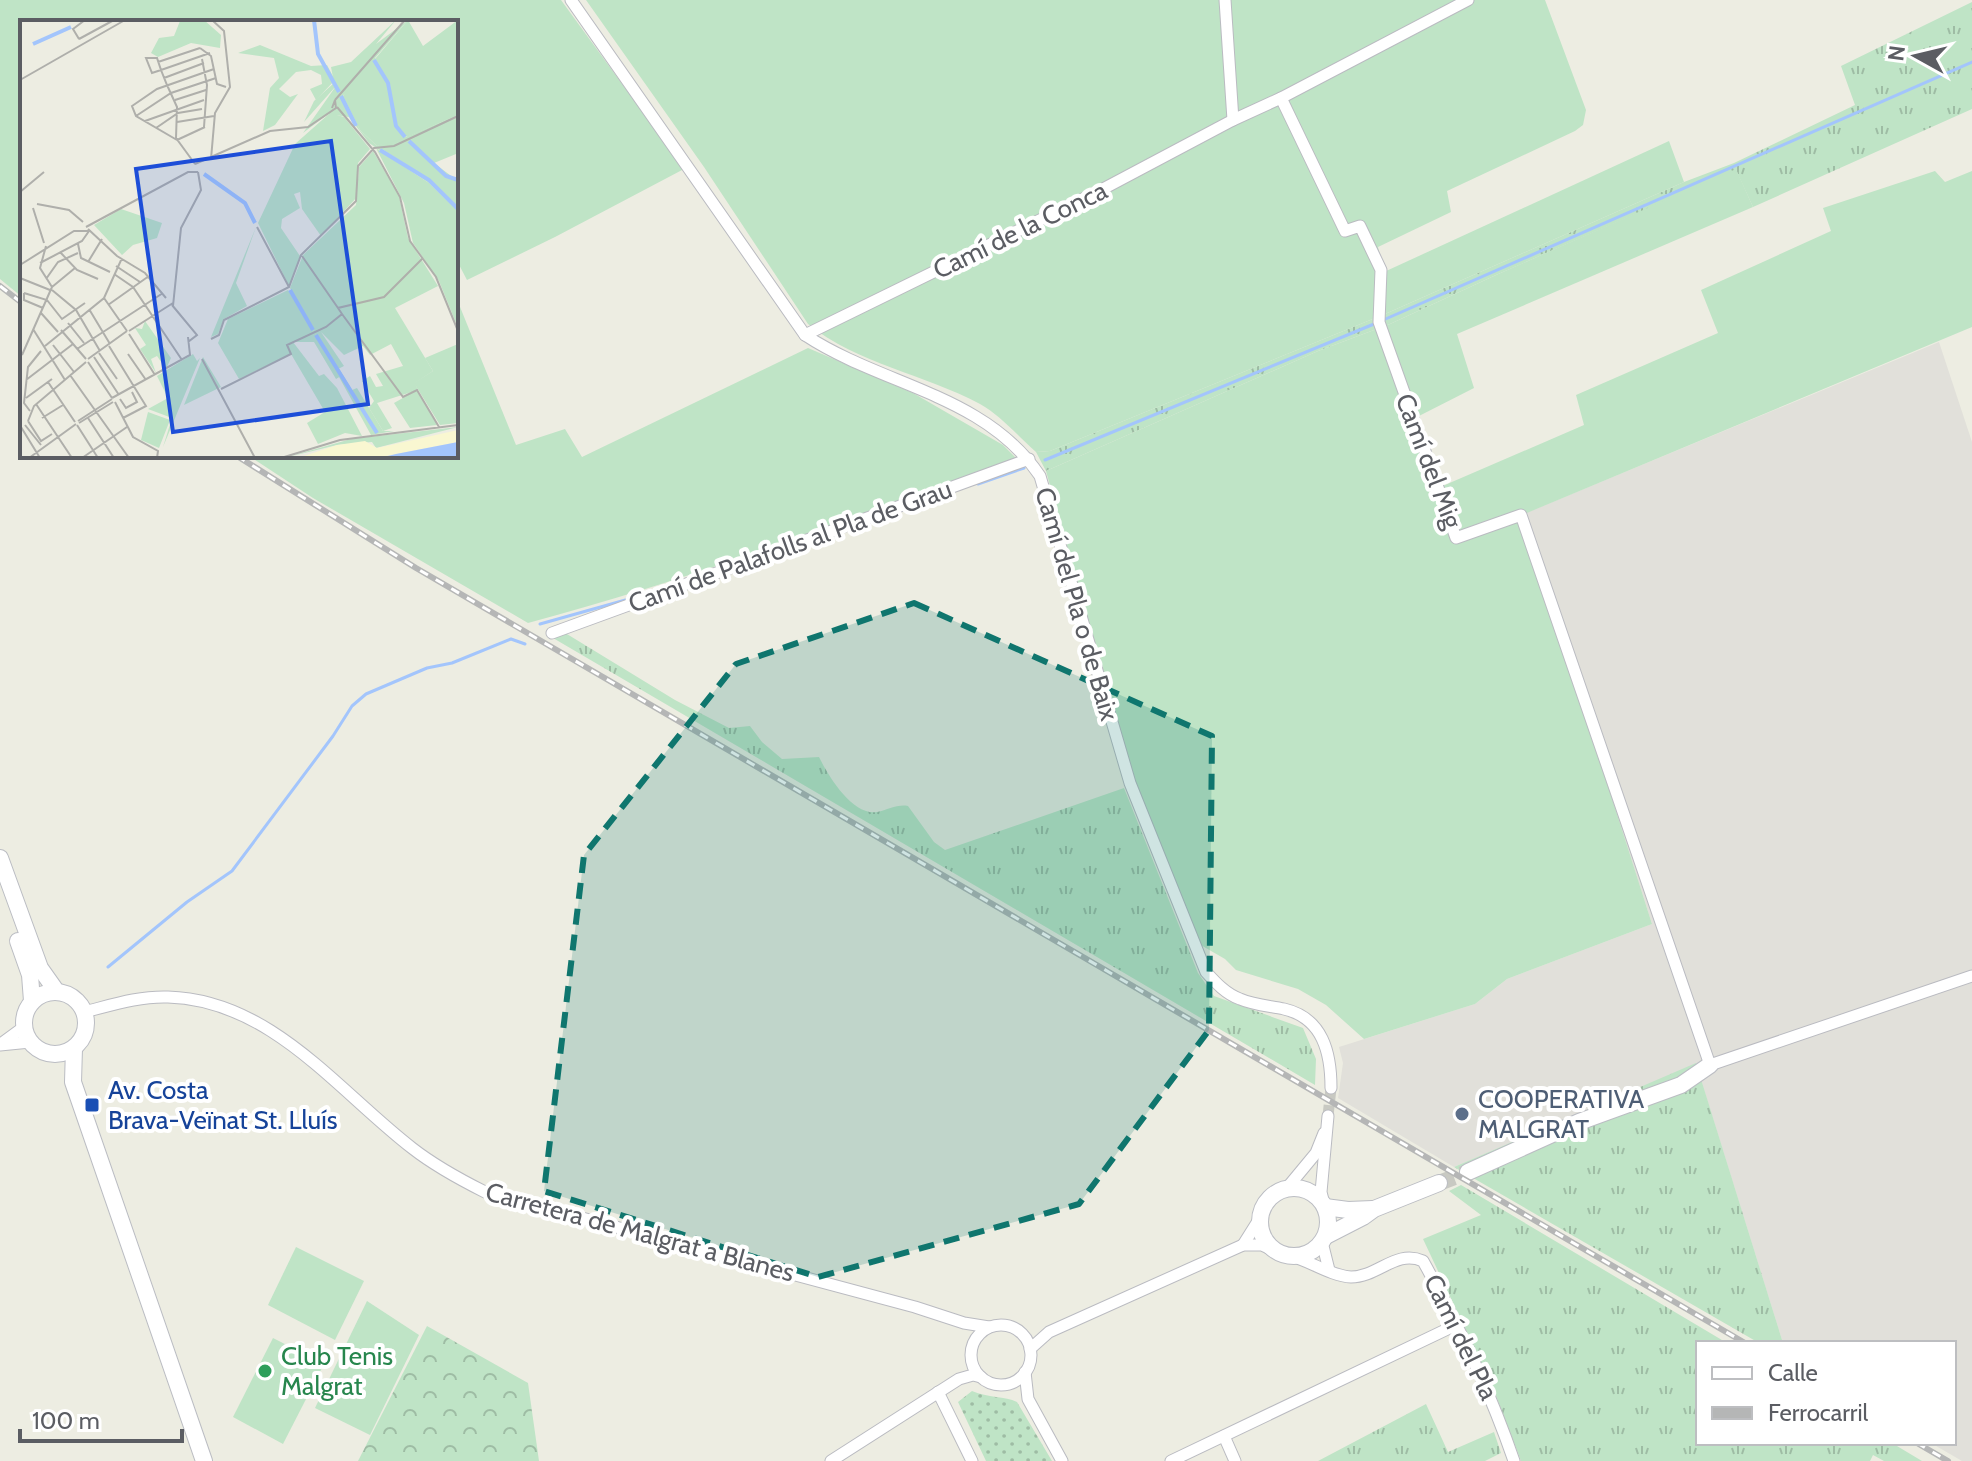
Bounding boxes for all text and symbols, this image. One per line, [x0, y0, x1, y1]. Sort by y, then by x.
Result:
north arrow [1876, 16, 1956, 96]
inset map [20, 20, 458, 458]
text: N [1882, 44, 1911, 63]
street label: Camí de la Conca [928, 174, 1113, 286]
street label: Camí del Mig [1389, 389, 1470, 534]
street label: Camí de Palafolls al Pla de Grau [624, 472, 956, 620]
street label: Camí del Pla o de Baix [1028, 484, 1126, 725]
place label: Av. Costa Brava-Veïnat St. Lluís [108, 1074, 338, 1136]
place label: COOPERATIVA MALGRAT [1478, 1083, 1644, 1145]
marker: Av. Costa Brava-Veïnat St. Lluís [83, 1096, 101, 1114]
marker: COOPERATIVA MALGRAT [1453, 1105, 1471, 1123]
street label: Carretera de Malgrat a Blanes [482, 1175, 798, 1289]
street label: Camí del Pla [1417, 1269, 1505, 1405]
place label: Club Tenis Malgrat [281, 1340, 393, 1402]
legend [1696, 1341, 1956, 1445]
text: Calle [1768, 1358, 1818, 1387]
marker: Club Tenis Malgrat [256, 1362, 274, 1380]
scale bar [20, 1393, 182, 1443]
text: Ferrocarril [1768, 1398, 1869, 1427]
text: 100 m [32, 1406, 100, 1435]

